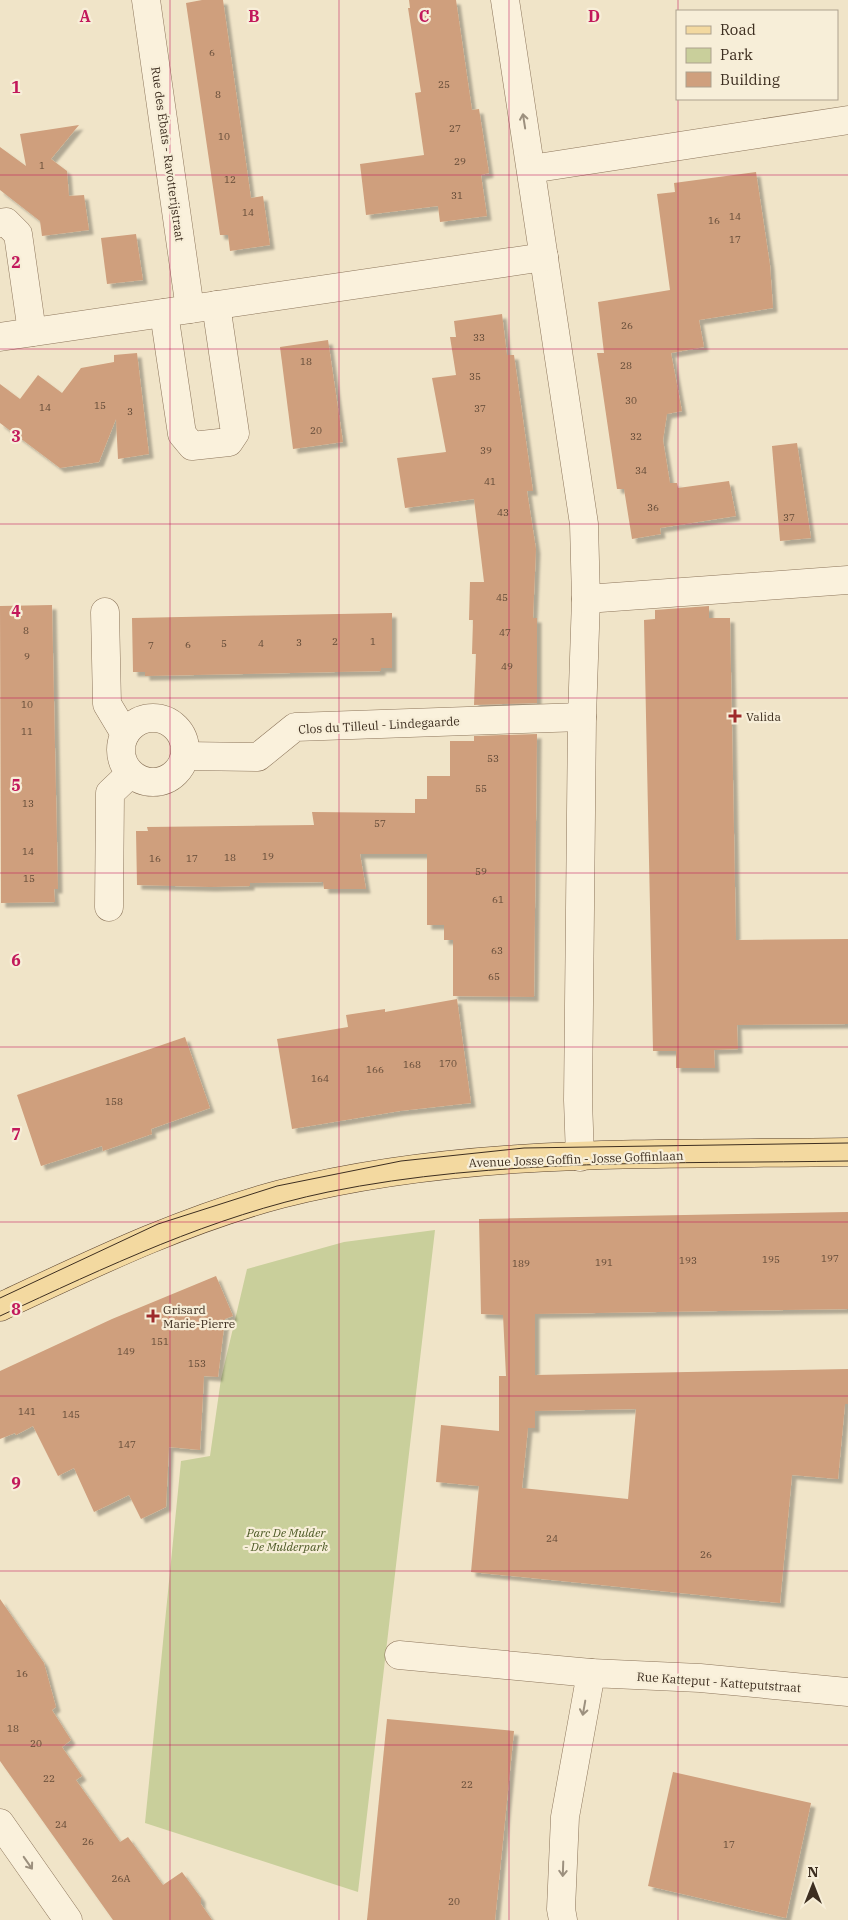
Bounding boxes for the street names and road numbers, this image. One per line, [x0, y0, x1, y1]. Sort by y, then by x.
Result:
street label: Rue des Ébats - Ravotterijstraat [148, 66, 188, 242]
street label: Clos du Tilleul - Lindegaarde [298, 713, 460, 737]
street label: Avenue Josse Goffin - Josse Goffinlaan [468, 1148, 684, 1170]
street label: Rue Katteput - Katteputstraat [636, 1669, 802, 1695]

